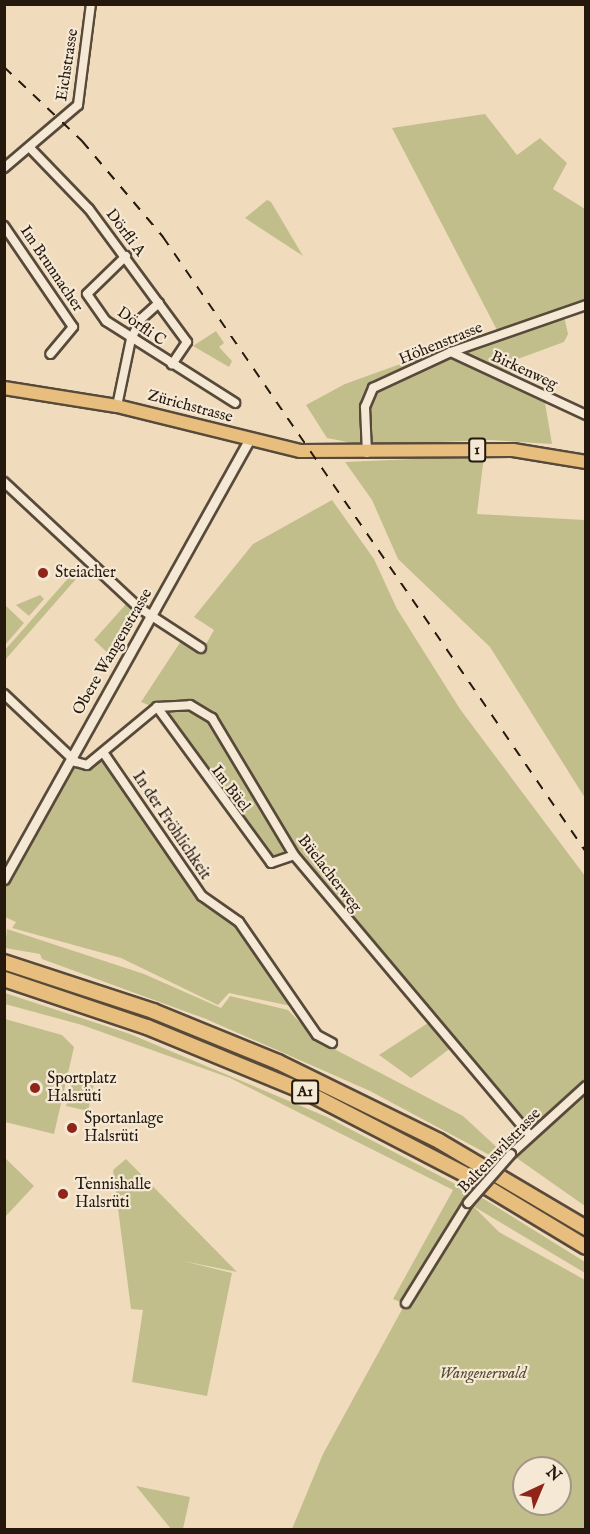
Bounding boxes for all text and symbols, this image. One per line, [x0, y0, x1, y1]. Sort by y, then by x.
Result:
street label: Eichstrasse [53, 27, 83, 103]
street label: Dörfli A [101, 205, 149, 261]
street label: Im Brunnacher [15, 222, 87, 316]
street label: Dörfli C [113, 303, 169, 351]
street label: Höhenstrasse [396, 318, 486, 370]
street label: Birkenweg [488, 347, 560, 395]
street label: Zürichstrasse [145, 386, 235, 428]
road number: 1 [468, 438, 486, 462]
place label: Steiacher [55, 563, 116, 583]
marker: Steiacher [36, 566, 50, 580]
street label: Obere Wangenstrasse [69, 585, 157, 719]
street label: Im Büel [206, 762, 254, 816]
street label: In der Fröhlichkeit [128, 768, 214, 884]
street label: Büelacherweg [293, 832, 365, 916]
place label: Sportplatz Halsrüti [47, 1069, 117, 1107]
road number: A1 [290, 1080, 320, 1104]
marker: Sportplatz Halsrüti [28, 1081, 42, 1095]
street label: Baltenswilstrasse [455, 1105, 545, 1197]
place label: Sportanlage Halsrüti [84, 1109, 164, 1147]
marker: Sportanlage Halsrüti [65, 1121, 79, 1135]
place label: Tennishalle Halsrüti [75, 1175, 151, 1213]
marker: Tennishalle Halsrüti [56, 1187, 70, 1201]
park label: Wangenerwald [440, 1364, 526, 1384]
north arrow [512, 1456, 572, 1516]
text: N [541, 1462, 565, 1486]

